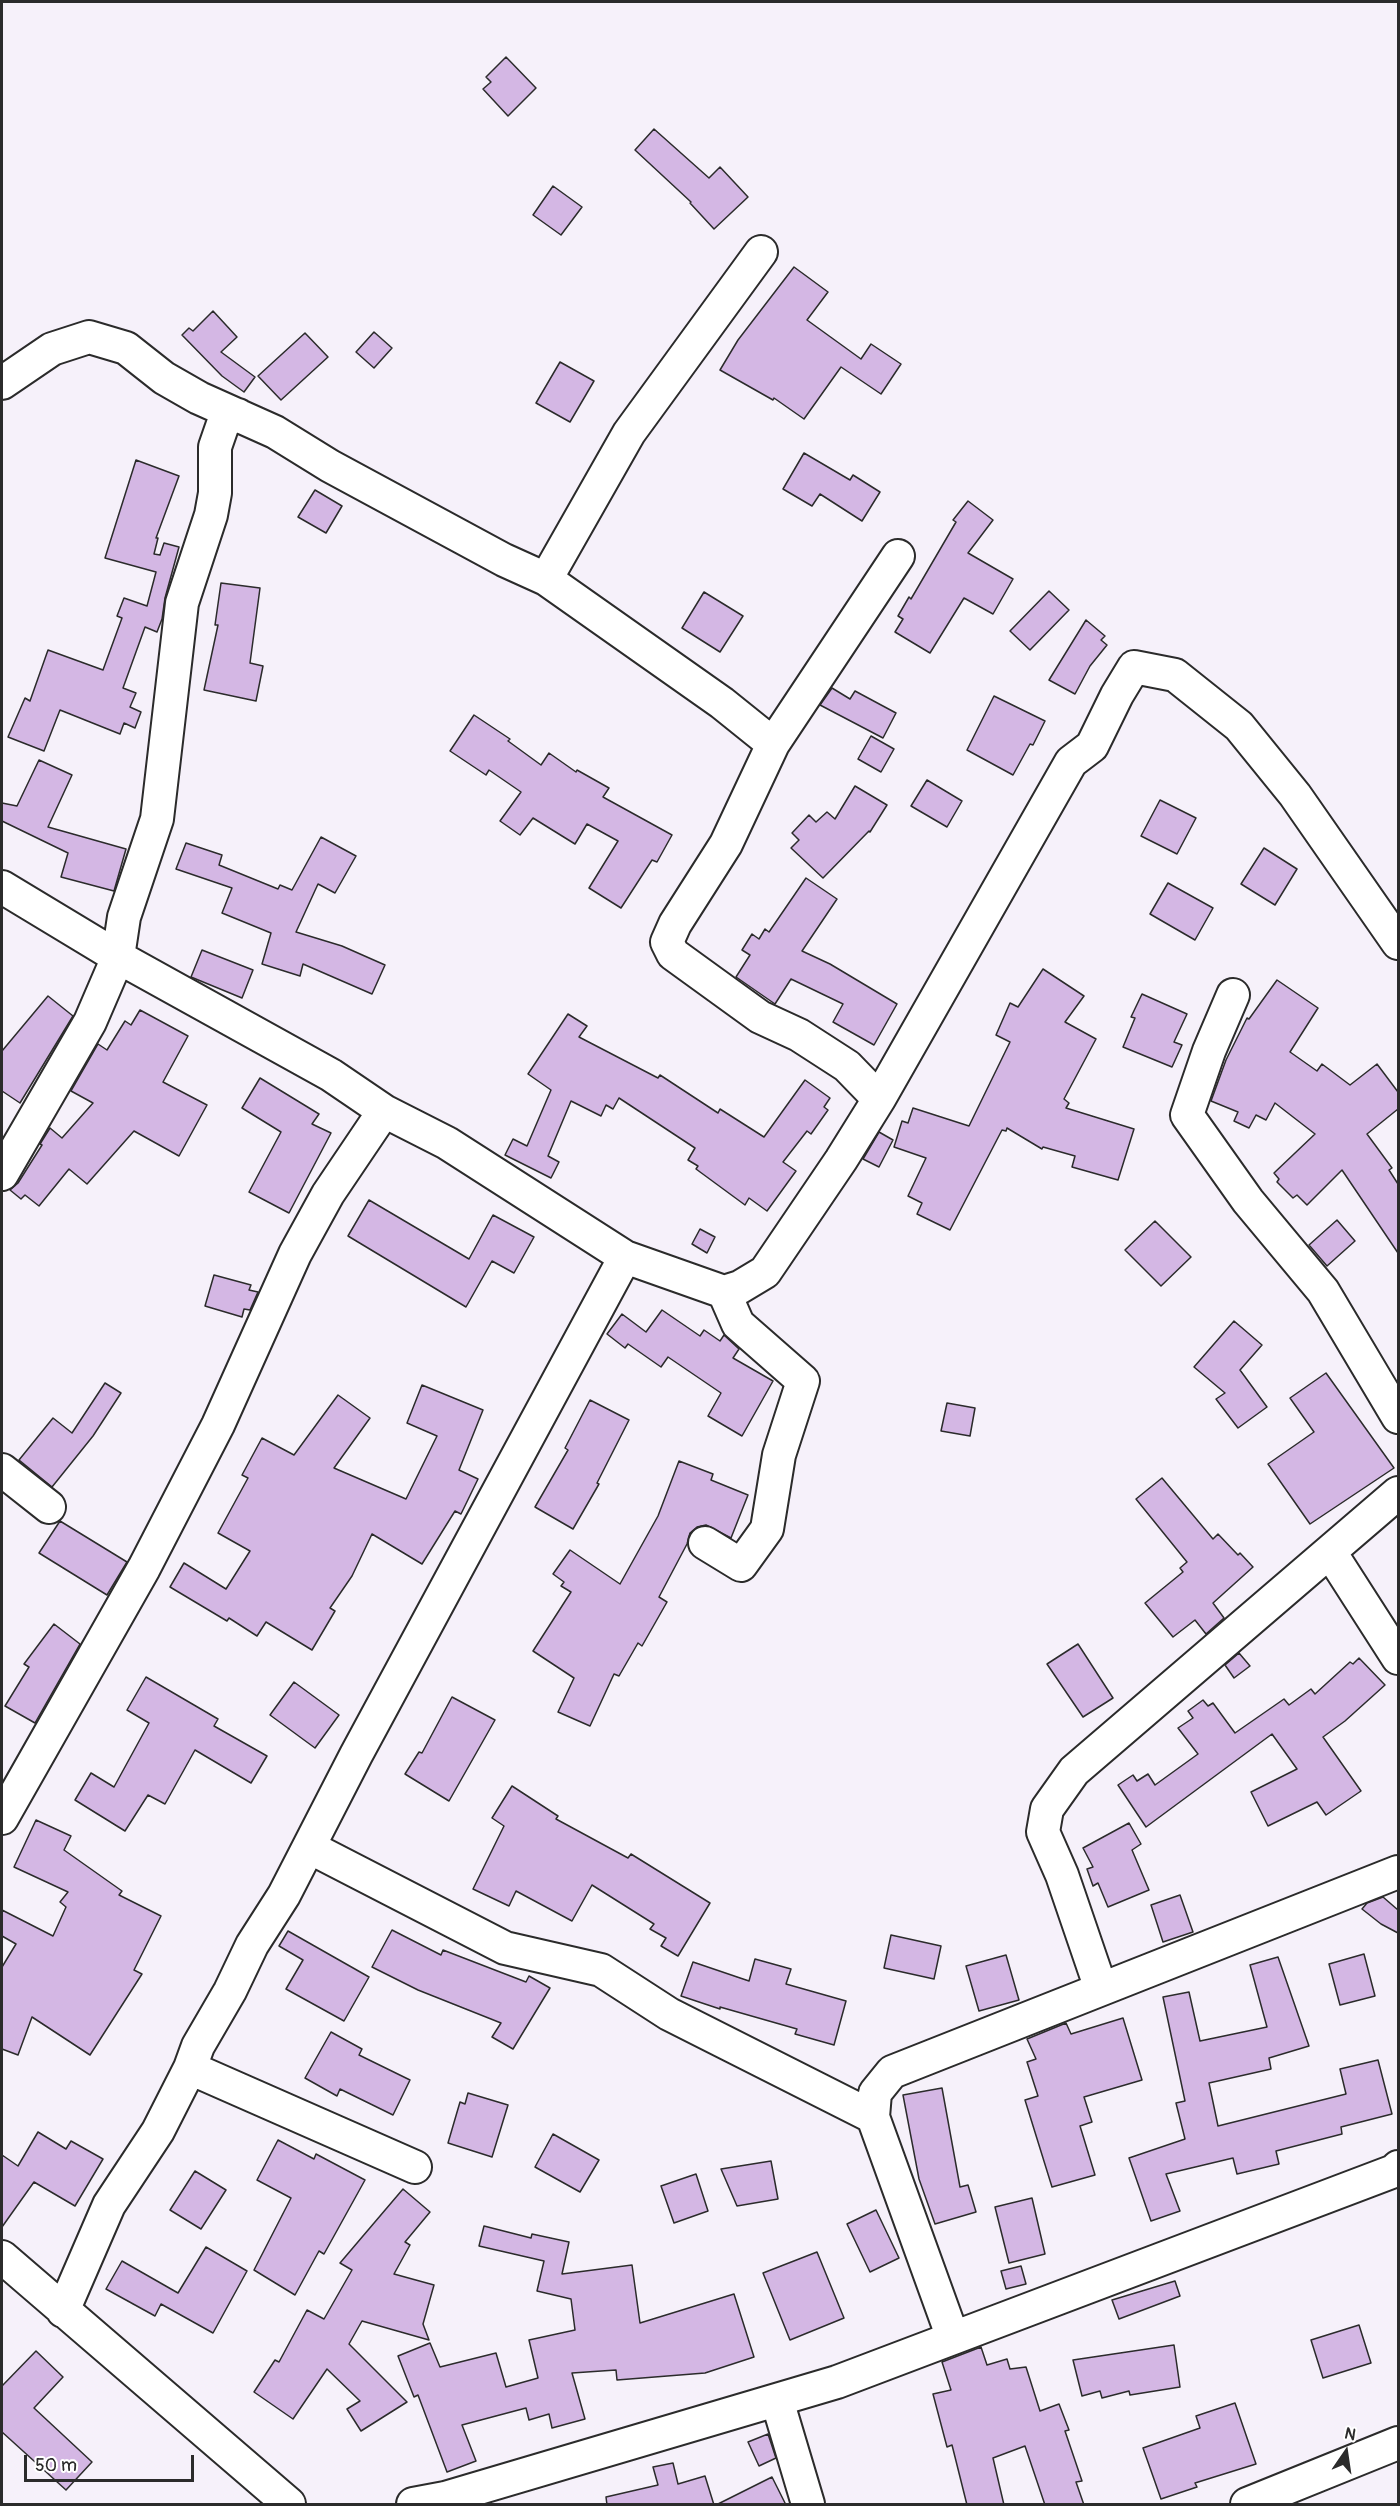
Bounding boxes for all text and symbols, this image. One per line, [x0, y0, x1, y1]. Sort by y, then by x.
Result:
north arrow [1316, 2422, 1376, 2482]
text: N [1343, 2423, 1358, 2445]
scale bar [27, 2443, 196, 2481]
text: 50 m [35, 2454, 77, 2477]

